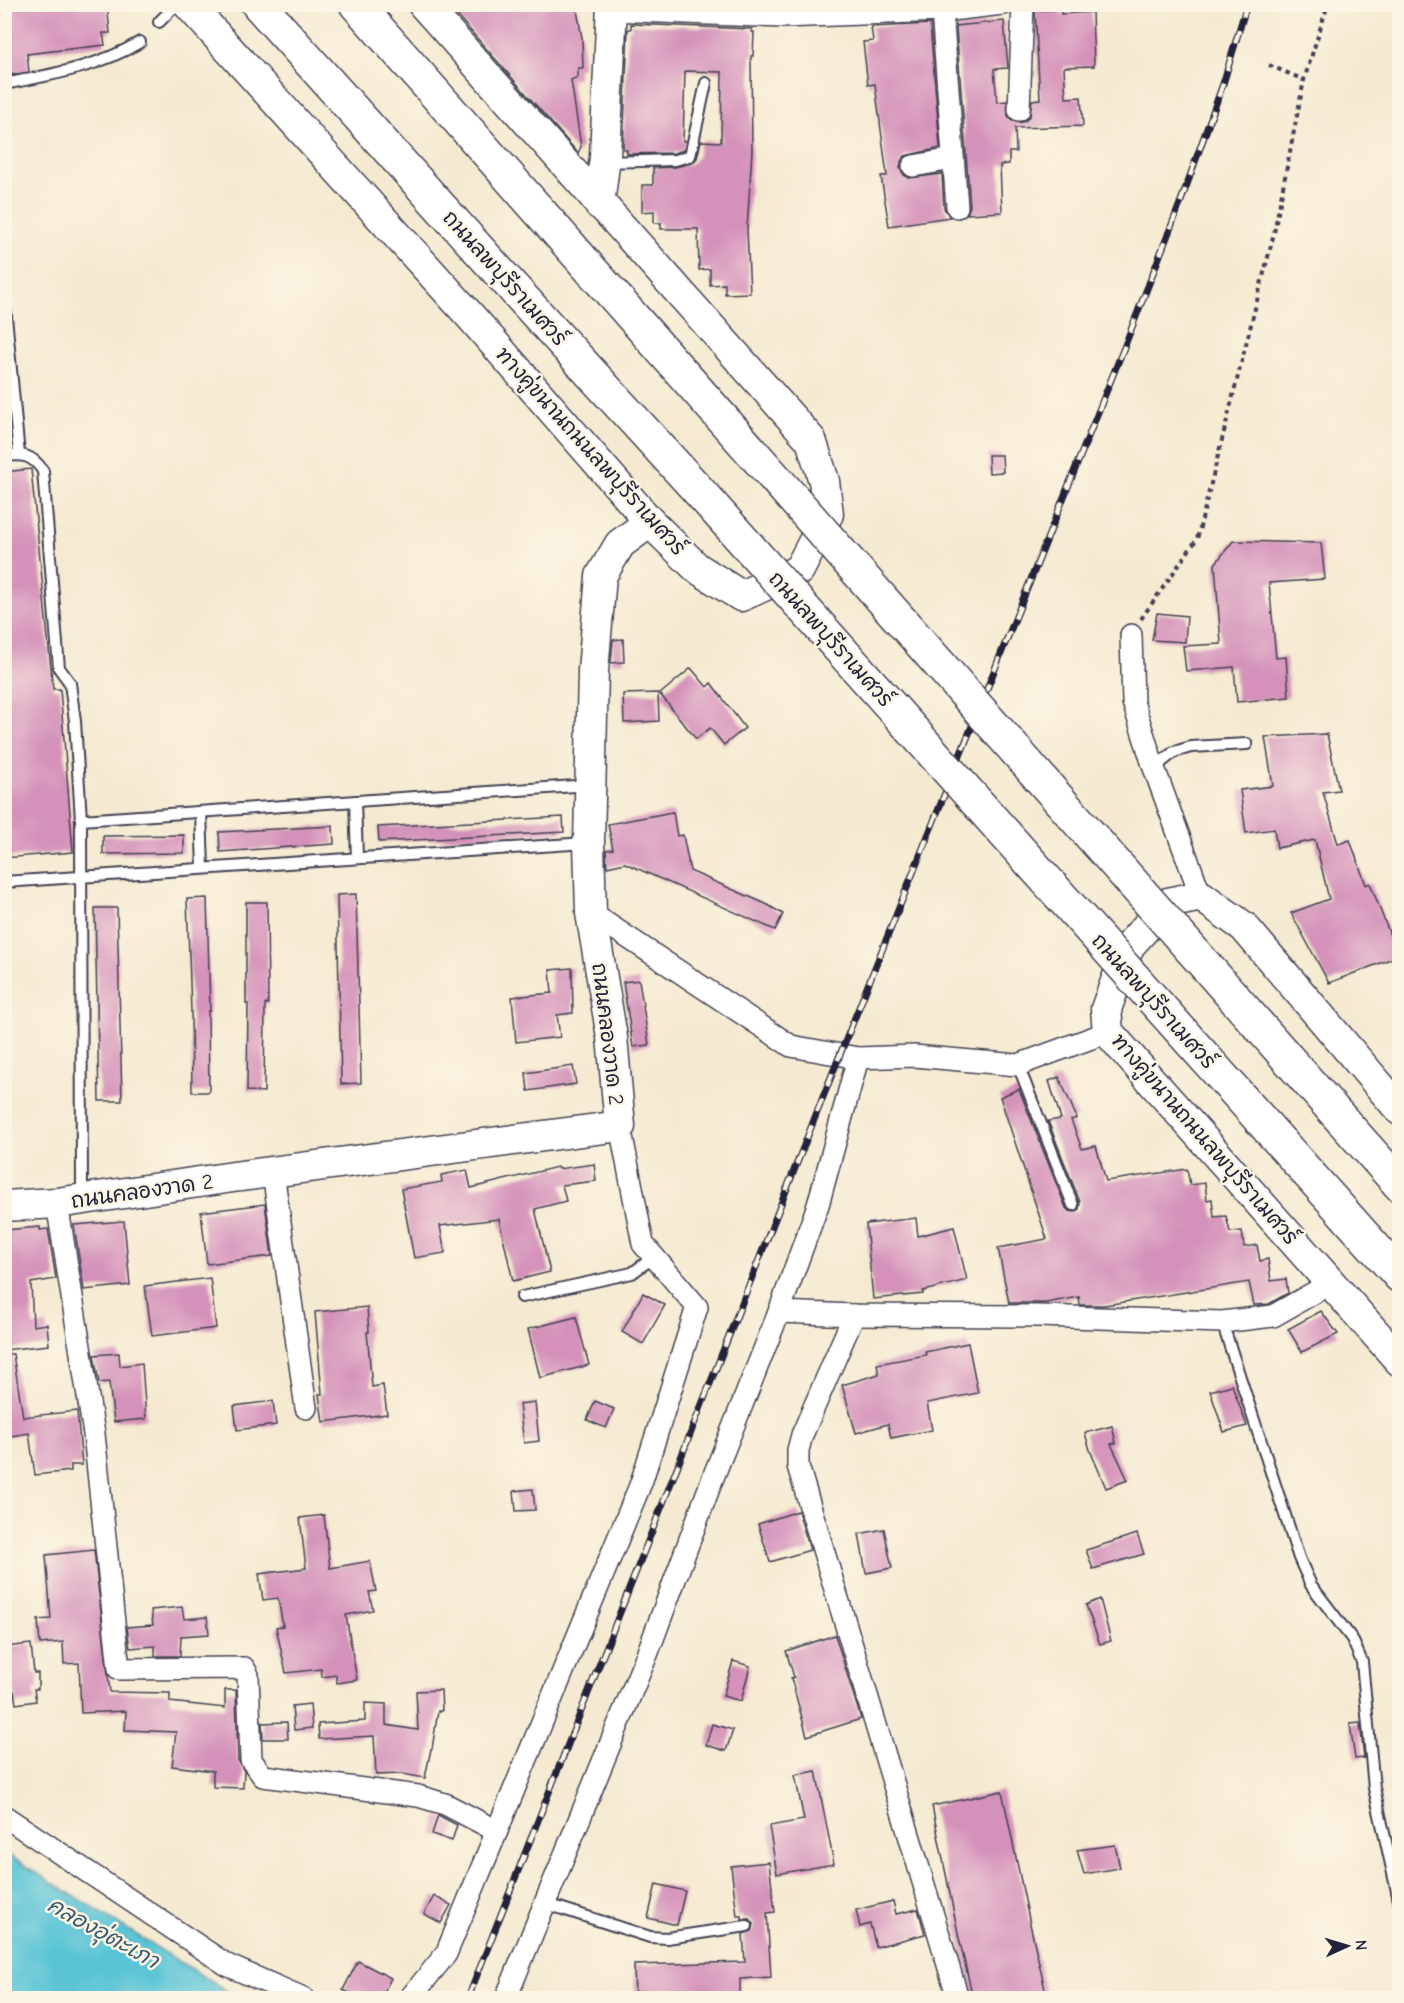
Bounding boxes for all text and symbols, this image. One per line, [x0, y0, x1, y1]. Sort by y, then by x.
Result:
street label: ถนนลพบุรีราเมศวร์ [435, 205, 573, 353]
street label: ทางคู่ขนานถนนลพบุรีราเมศวร์ [488, 341, 692, 563]
street label: ถนนลพบุรีราเมศวร์ [761, 566, 899, 714]
street label: ถนนลพบุรีราเมศวร์ [1084, 928, 1222, 1076]
street label: ถนนคลองวาด 2 [587, 961, 629, 1107]
street label: ทางคู่ขนานถนนลพบุรีราเมศวร์ [1104, 1028, 1304, 1252]
street label: ถนนคลองวาด 2 [69, 1169, 215, 1213]
water label: คลองอุ่ตะเภา [42, 1891, 165, 1977]
north arrow [1317, 1916, 1377, 1976]
text: N [1352, 1939, 1370, 1951]

